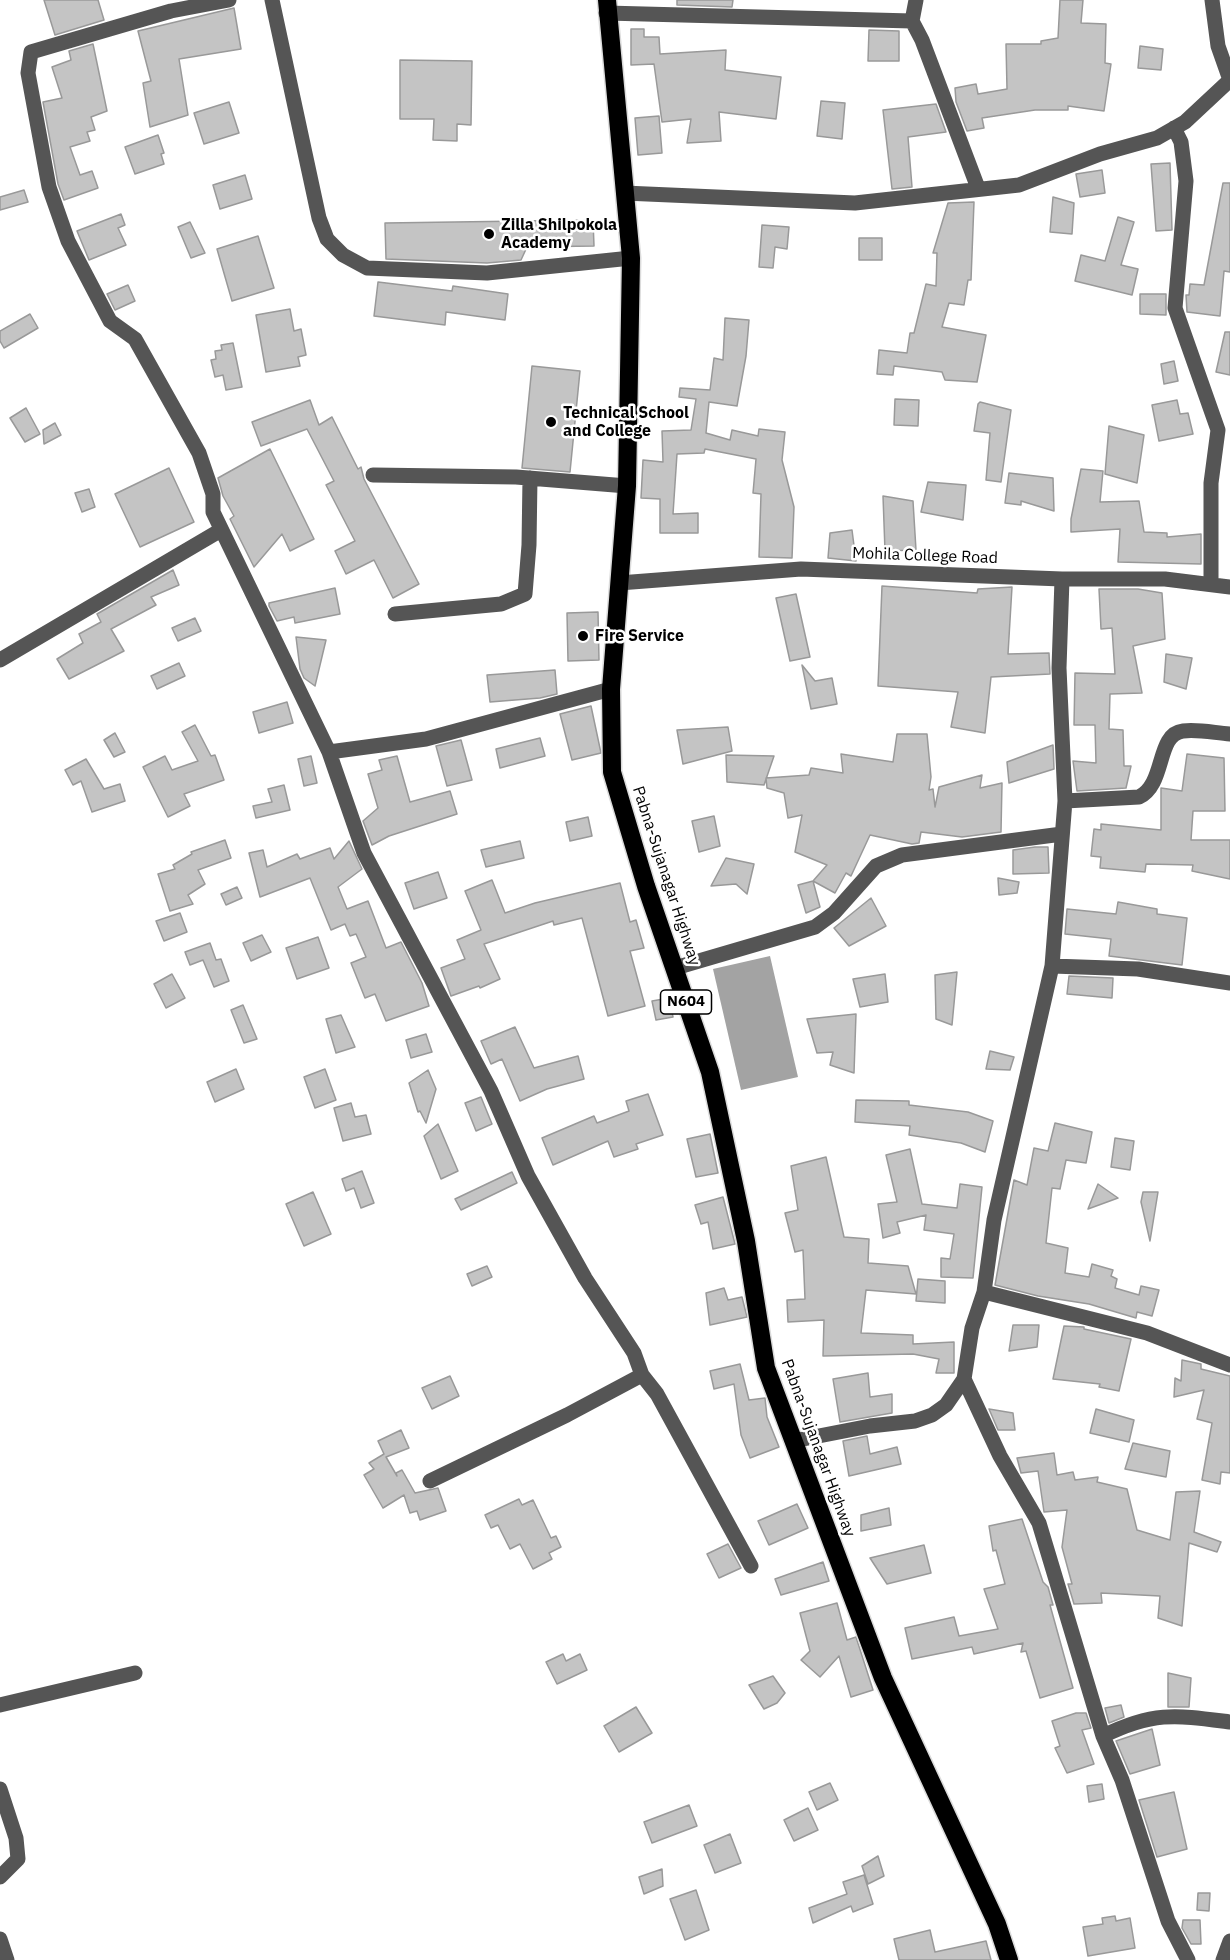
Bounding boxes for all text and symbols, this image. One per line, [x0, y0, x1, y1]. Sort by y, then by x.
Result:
place label: Zilla Shilpokola Academy [501, 215, 617, 253]
marker: Zilla Shilpokola Academy [482, 227, 496, 241]
place label: Technical School and College [563, 403, 689, 441]
marker: Technical School and College [544, 415, 558, 429]
street label: Mohila College Road [852, 544, 998, 568]
place label: Fire Service [595, 626, 684, 646]
marker: Fire Service [576, 629, 590, 643]
street label: Pabna-Sujanagar Highway [628, 784, 704, 968]
road number: N604 [660, 990, 712, 1014]
street label: Pabna-Sujanagar Highway [777, 1357, 859, 1539]

